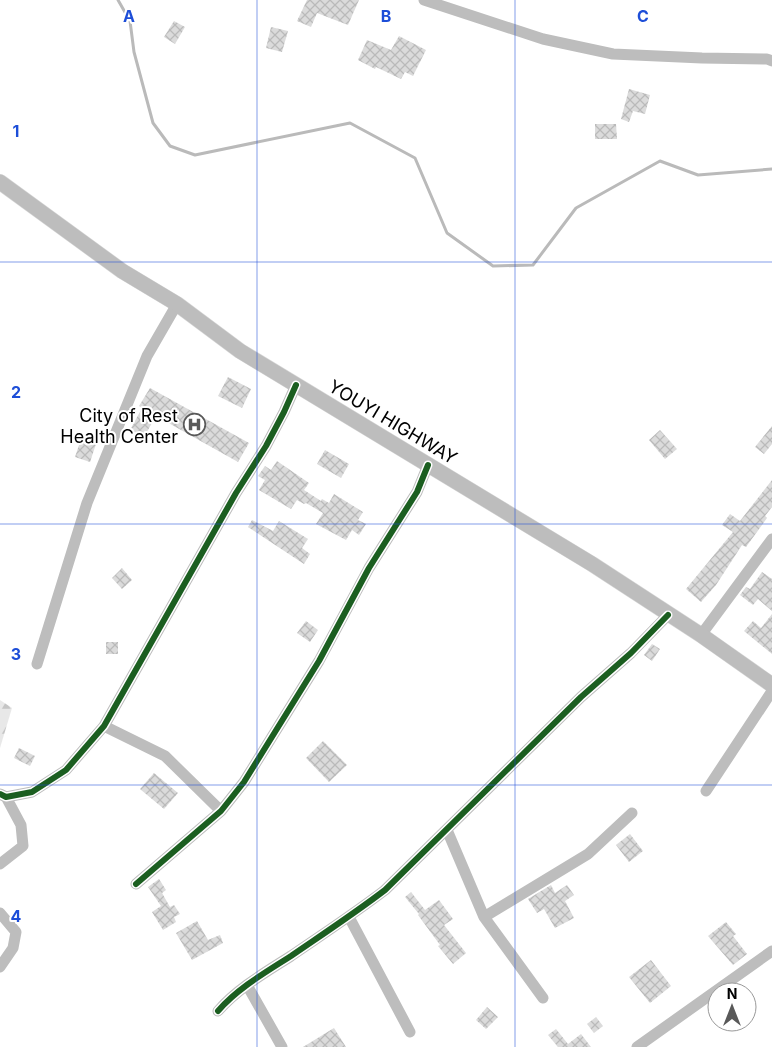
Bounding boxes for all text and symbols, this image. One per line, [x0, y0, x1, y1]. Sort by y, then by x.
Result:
text: A [123, 6, 135, 26]
text: B [381, 6, 391, 26]
text: C [637, 6, 649, 26]
text: 1 [13, 121, 19, 141]
street label: YOUYI HIGHWAY [325, 375, 461, 469]
text: 2 [11, 382, 21, 402]
place label: City of Rest Health Center [60, 405, 178, 447]
hospital icon: City of Rest Health Center [182, 413, 206, 437]
text: 3 [11, 644, 21, 664]
text: 4 [11, 906, 22, 926]
north arrow [707, 982, 757, 1032]
text: N [727, 985, 737, 1002]

